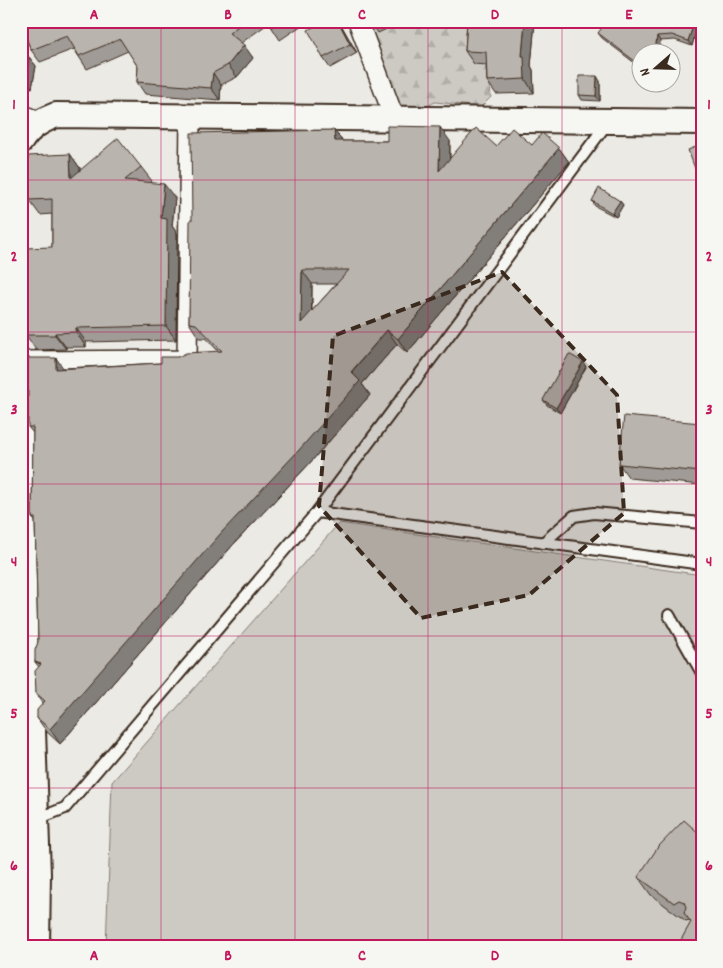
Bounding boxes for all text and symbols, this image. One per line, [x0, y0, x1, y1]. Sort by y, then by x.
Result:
text: A [90, 4, 99, 27]
text: B [224, 4, 232, 27]
text: C [358, 4, 366, 27]
text: D [491, 4, 500, 27]
text: E [625, 4, 633, 27]
north arrow [630, 42, 680, 92]
text: N [635, 65, 656, 78]
text: 1 [12, 94, 16, 117]
text: 1 [707, 94, 711, 117]
text: 2 [11, 246, 18, 269]
text: 2 [706, 246, 713, 269]
text: 3 [10, 399, 18, 422]
text: 3 [705, 399, 713, 422]
text: 4 [11, 551, 17, 574]
text: 4 [706, 551, 712, 574]
text: 5 [10, 703, 18, 726]
text: 5 [705, 703, 713, 726]
text: 6 [10, 855, 18, 878]
text: 6 [705, 855, 713, 878]
text: A [90, 945, 99, 968]
text: B [224, 945, 232, 968]
text: C [358, 945, 366, 968]
text: D [491, 945, 500, 968]
text: E [625, 945, 633, 968]

